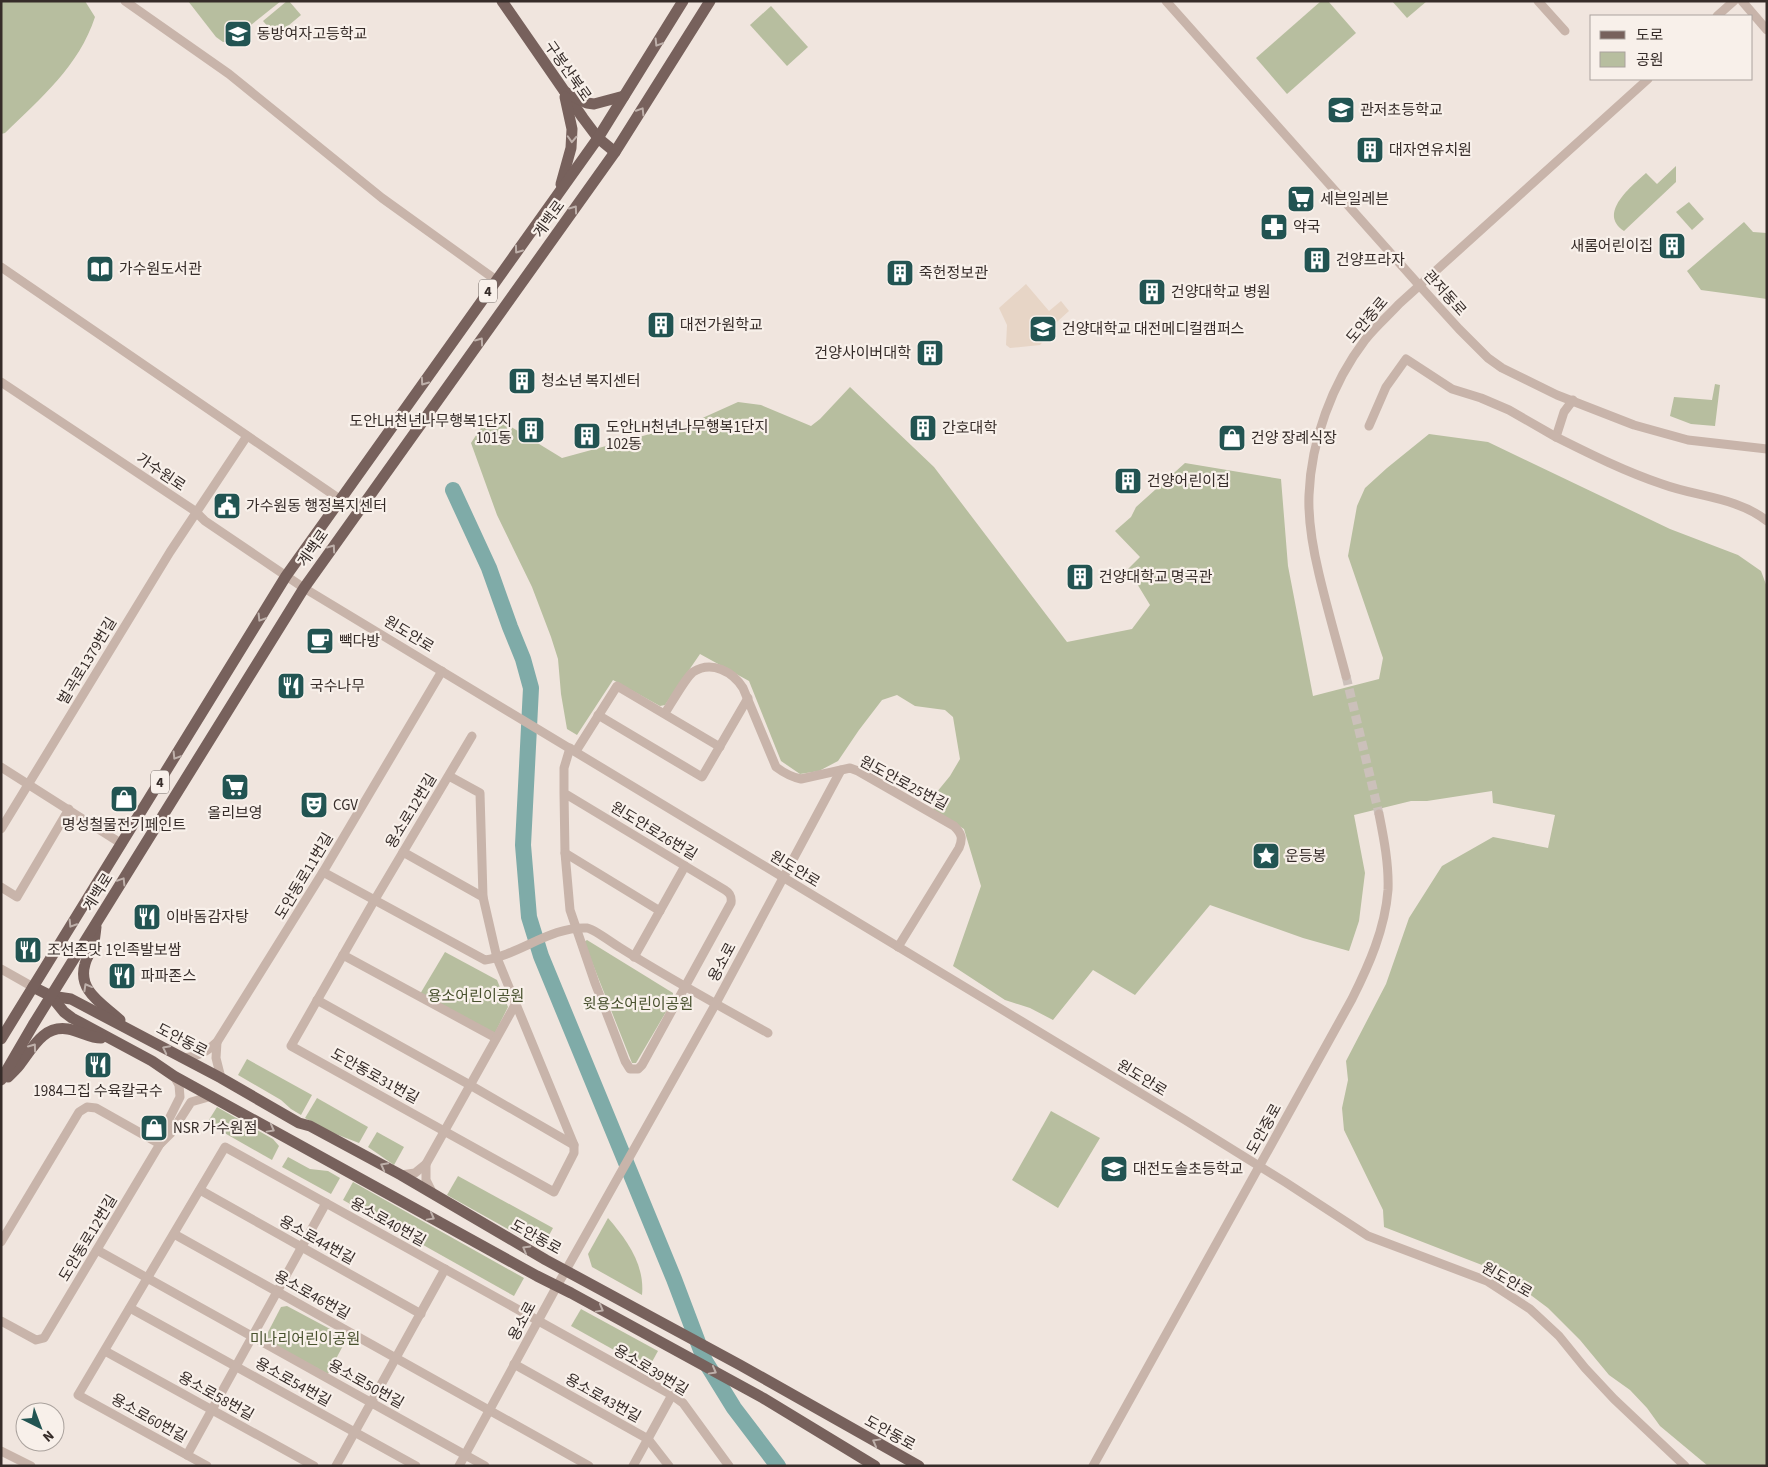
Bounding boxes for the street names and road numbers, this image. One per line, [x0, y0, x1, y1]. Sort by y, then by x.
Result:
street label: 구봉산북로 [539, 37, 596, 106]
street label: 계백로 [529, 196, 570, 242]
street label: 관저동로 [1418, 266, 1471, 321]
road number: 4 [479, 280, 497, 302]
street label: 도안중로 [1342, 292, 1393, 348]
street label: 가수원로 [132, 448, 189, 497]
street label: 계백로 [293, 525, 334, 571]
street label: 원도안로 [380, 611, 438, 658]
street label: 벌곡로1379번길 [53, 613, 122, 709]
street label: 원도안로25번길 [856, 751, 952, 816]
road number: 4 [151, 770, 169, 794]
street label: 용소로12번길 [381, 770, 442, 853]
street label: 원도안로26번길 [606, 797, 701, 866]
street label: 도안동로11번길 [270, 829, 339, 924]
street label: 원도안로 [766, 846, 824, 893]
street label: 계백로 [79, 869, 118, 915]
street label: 용소로 [703, 939, 741, 985]
street label: 도안동로 [152, 1019, 211, 1062]
street label: 도안동로31번길 [327, 1044, 423, 1109]
street label: 원도안로 [1113, 1055, 1171, 1102]
street label: 도안중로 [1242, 1100, 1287, 1158]
street label: 도안동로12번길 [54, 1191, 123, 1286]
street label: 용소로40번길 [346, 1193, 430, 1252]
street label: 용소로44번길 [275, 1211, 359, 1270]
street label: 도안동로 [507, 1215, 565, 1260]
street label: 원도안로 [1478, 1258, 1536, 1303]
street label: 용소로46번길 [270, 1266, 354, 1325]
street label: 용소로 [503, 1298, 541, 1344]
street label: 용소로39번길 [609, 1340, 692, 1401]
street label: 용소로54번길 [251, 1353, 335, 1412]
street label: 용소로50번길 [324, 1355, 408, 1414]
street label: 용소로58번길 [174, 1367, 258, 1426]
street label: 용소로43번길 [561, 1369, 645, 1428]
street label: 용소로60번길 [107, 1389, 191, 1448]
street label: 도안동로 [861, 1411, 919, 1456]

